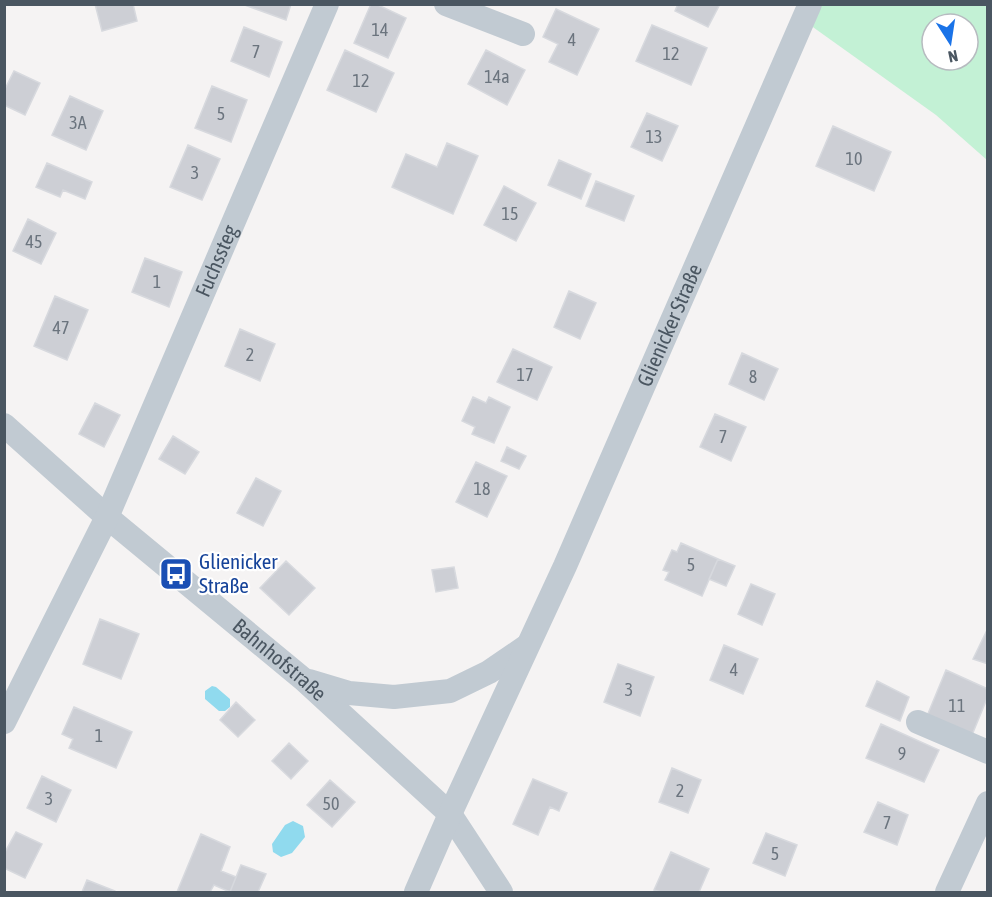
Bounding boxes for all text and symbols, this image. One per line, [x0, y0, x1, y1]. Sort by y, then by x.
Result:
north arrow [920, 12, 980, 72]
house number: 14 [372, 19, 388, 40]
house number: 4 [568, 29, 576, 50]
house number: 7 [252, 41, 260, 62]
house number: 12 [663, 43, 679, 64]
text: N [947, 47, 960, 66]
house number: 14a [484, 66, 510, 87]
house number: 12 [353, 70, 369, 91]
house number: 5 [217, 103, 225, 124]
house number: 3A [69, 112, 87, 133]
house number: 13 [646, 126, 662, 147]
house number: 10 [846, 148, 862, 169]
house number: 3 [191, 162, 199, 183]
house number: 15 [502, 203, 518, 224]
street label: Fuchssteg [190, 221, 242, 300]
house number: 45 [26, 231, 42, 252]
street label: Glienicker Straße [632, 260, 706, 390]
house number: 1 [153, 271, 161, 292]
house number: 47 [53, 317, 69, 338]
house number: 2 [246, 344, 254, 365]
house number: 17 [517, 364, 533, 385]
house number: 8 [749, 366, 757, 387]
house number: 7 [719, 426, 727, 447]
house number: 18 [474, 478, 490, 499]
place label: Glienicker Straße [199, 549, 278, 597]
house number: 5 [687, 554, 695, 575]
bus stop icon: Glienicker Straße [158, 556, 194, 592]
street label: Bahnhofstraße [228, 613, 332, 705]
house number: 4 [730, 659, 738, 680]
house number: 3 [625, 679, 633, 700]
house number: 11 [949, 695, 965, 716]
house number: 1 [95, 725, 103, 746]
house number: 9 [898, 743, 906, 764]
house number: 2 [676, 780, 684, 801]
house number: 3 [45, 788, 53, 809]
house number: 50 [323, 793, 339, 814]
house number: 7 [883, 812, 891, 833]
house number: 5 [771, 843, 779, 864]

